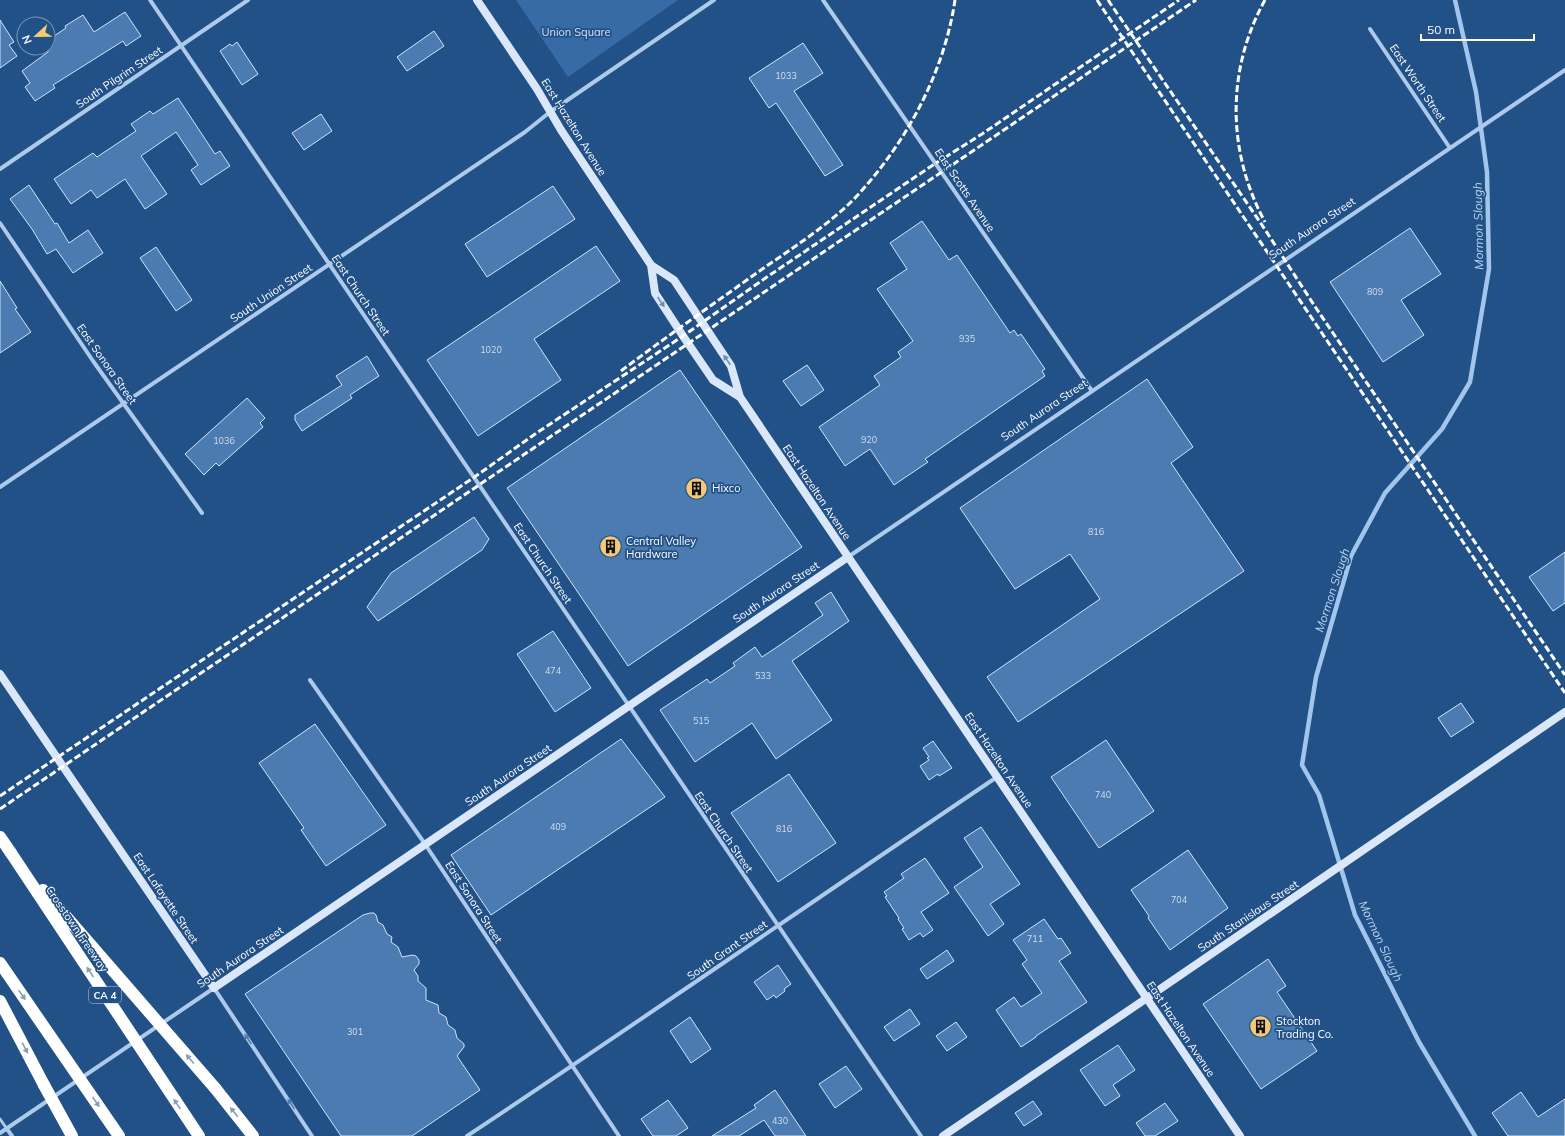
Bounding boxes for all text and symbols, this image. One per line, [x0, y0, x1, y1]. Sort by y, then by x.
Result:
north arrow [16, 16, 56, 56]
scale bar [1421, 16, 1534, 42]
text: 50 m [1427, 22, 1455, 37]
park label: Union Square [542, 25, 611, 39]
text: N [19, 33, 35, 46]
street label: East Worth Street [1387, 41, 1449, 125]
street label: South Pilgrim Street [73, 43, 165, 111]
house number: 1033 [775, 70, 797, 81]
street label: East Hazelton Avenue [538, 76, 610, 178]
street label: East Scotts Avenue [932, 146, 998, 234]
water label: Mormon Slough [1470, 182, 1486, 270]
street label: South Aurora Street [1266, 194, 1358, 262]
street label: East Church Street [329, 252, 393, 338]
street label: South Union Street [227, 260, 315, 326]
house number: 809 [1367, 286, 1383, 297]
one-way arrow [657, 297, 665, 307]
street label: East Sonora Street [74, 321, 140, 407]
house number: 935 [959, 333, 976, 344]
house number: 1020 [480, 344, 502, 355]
one-way arrow [724, 354, 731, 366]
street label: South Aurora Street [998, 376, 1090, 444]
house number: 920 [861, 434, 877, 445]
house number: 1036 [213, 435, 235, 446]
street label: East Hazelton Avenue [780, 442, 854, 542]
building icon: Hixco [684, 475, 710, 501]
place label: Hixco [712, 481, 740, 495]
street label: East Church Street [511, 520, 575, 606]
house number: 816 [1088, 526, 1104, 537]
building icon: Central Valley Hardware [598, 534, 624, 560]
place label: Central Valley Hardware [626, 534, 696, 561]
water label: Mormon Slough [1311, 546, 1353, 634]
street label: South Aurora Street [730, 558, 822, 626]
house number: 474 [545, 665, 562, 676]
house number: 533 [755, 670, 771, 681]
street label: East Hazelton Avenue [962, 710, 1036, 810]
house number: 515 [693, 715, 710, 726]
street label: South Aurora Street [462, 741, 554, 809]
street label: East Church Street [692, 789, 756, 875]
house number: 740 [1095, 789, 1111, 800]
house number: 409 [550, 821, 566, 832]
house number: 816 [776, 823, 792, 834]
street label: East Lafayette Street [130, 850, 202, 946]
street label: East Sonora Street [442, 858, 506, 946]
street label: South Stanislaus Street [1195, 877, 1301, 955]
street label: Crosstown Freeway [43, 883, 111, 975]
house number: 704 [1171, 894, 1188, 905]
water label: Mormon Slough [1356, 898, 1406, 984]
street label: South Grant Street [684, 917, 770, 983]
street label: South Aurora Street [194, 923, 286, 991]
house number: 711 [1027, 933, 1043, 944]
one-way arrow [86, 966, 93, 978]
street label: East Hazelton Avenue [1144, 979, 1218, 1079]
road number: CA 4 [89, 987, 121, 1003]
one-way arrow [18, 990, 26, 1000]
building icon: Stockton Trading Co. [1247, 1014, 1273, 1040]
place label: Stockton Trading Co. [1276, 1014, 1333, 1041]
house number: 301 [347, 1026, 363, 1037]
one-way arrow [244, 1034, 252, 1045]
one-way arrow [22, 1042, 28, 1053]
one-way arrow [185, 1054, 194, 1064]
one-way arrow [92, 1097, 100, 1108]
one-way arrow [173, 1098, 181, 1109]
one-way arrow [287, 1098, 294, 1110]
one-way arrow [230, 1107, 239, 1118]
house number: 430 [772, 1115, 788, 1126]

